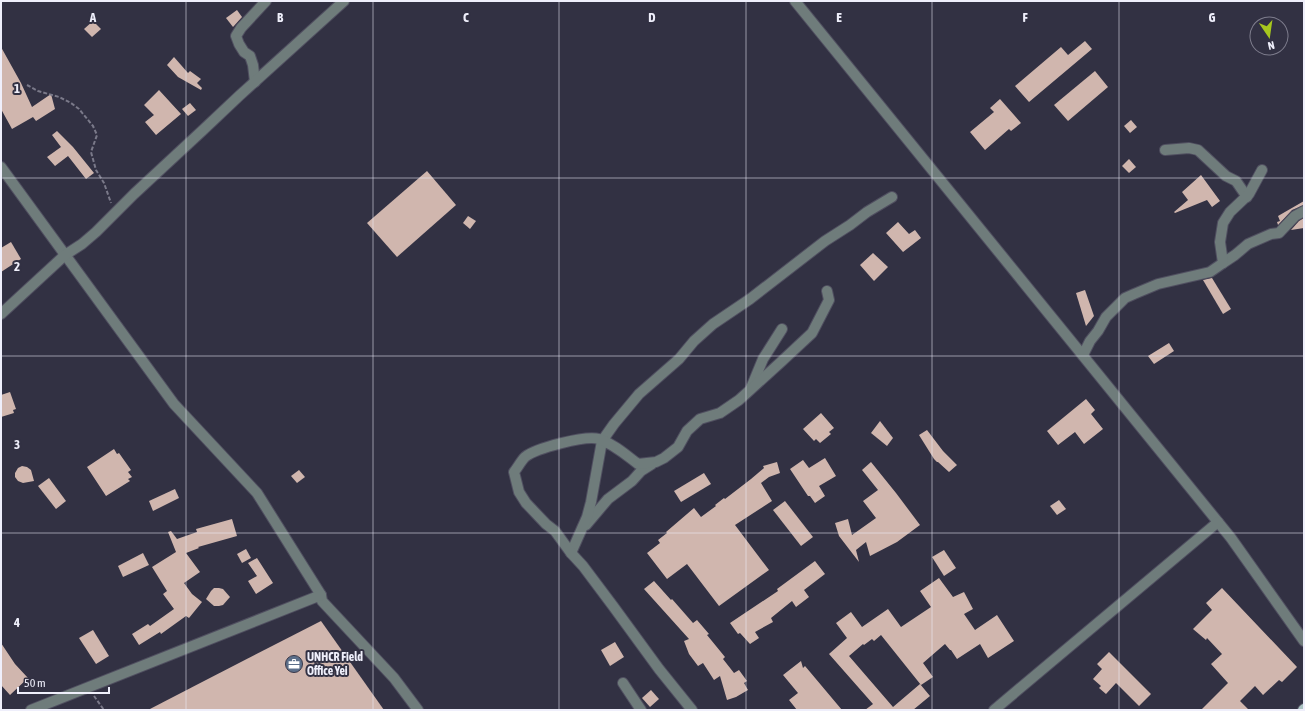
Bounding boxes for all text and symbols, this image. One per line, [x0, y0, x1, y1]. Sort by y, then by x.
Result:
text: A [89, 10, 97, 25]
text: B [277, 10, 284, 25]
text: C [463, 10, 469, 25]
text: D [648, 10, 656, 25]
text: E [836, 10, 842, 25]
text: F [1022, 10, 1028, 25]
text: G [1209, 10, 1216, 25]
north arrow [1249, 16, 1289, 56]
text: N [1267, 39, 1276, 52]
text: 1 [14, 81, 20, 96]
text: 2 [14, 259, 20, 274]
text: 3 [14, 437, 20, 452]
text: 4 [13, 615, 20, 630]
place label: UNHCR Field Office Yei [307, 650, 363, 678]
office icon: UNHCR Field Office Yei [284, 654, 304, 674]
scale bar [18, 669, 109, 695]
text: 50 m [24, 676, 46, 690]

